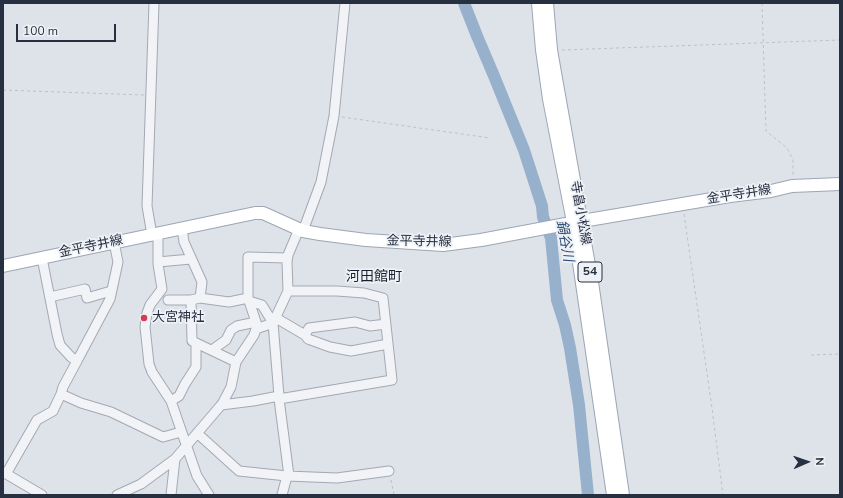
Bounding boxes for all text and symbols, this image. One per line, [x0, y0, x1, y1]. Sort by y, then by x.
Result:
scale bar [18, 16, 118, 42]
text: 100 m [23, 23, 58, 39]
street label: 寺畠小松線 [567, 180, 593, 246]
street label: 金平寺井線 [706, 182, 772, 208]
water label: 鍋谷川 [552, 219, 576, 263]
street label: 金平寺井線 [58, 233, 124, 261]
street label: 金平寺井線 [386, 234, 452, 250]
road number: 54 [578, 262, 602, 282]
district label: 河田館町 [346, 270, 402, 286]
place label: 大宮神社 [152, 310, 204, 326]
marker: 大宮神社 [139, 313, 149, 323]
north arrow [787, 442, 827, 482]
text: N [812, 457, 827, 466]

